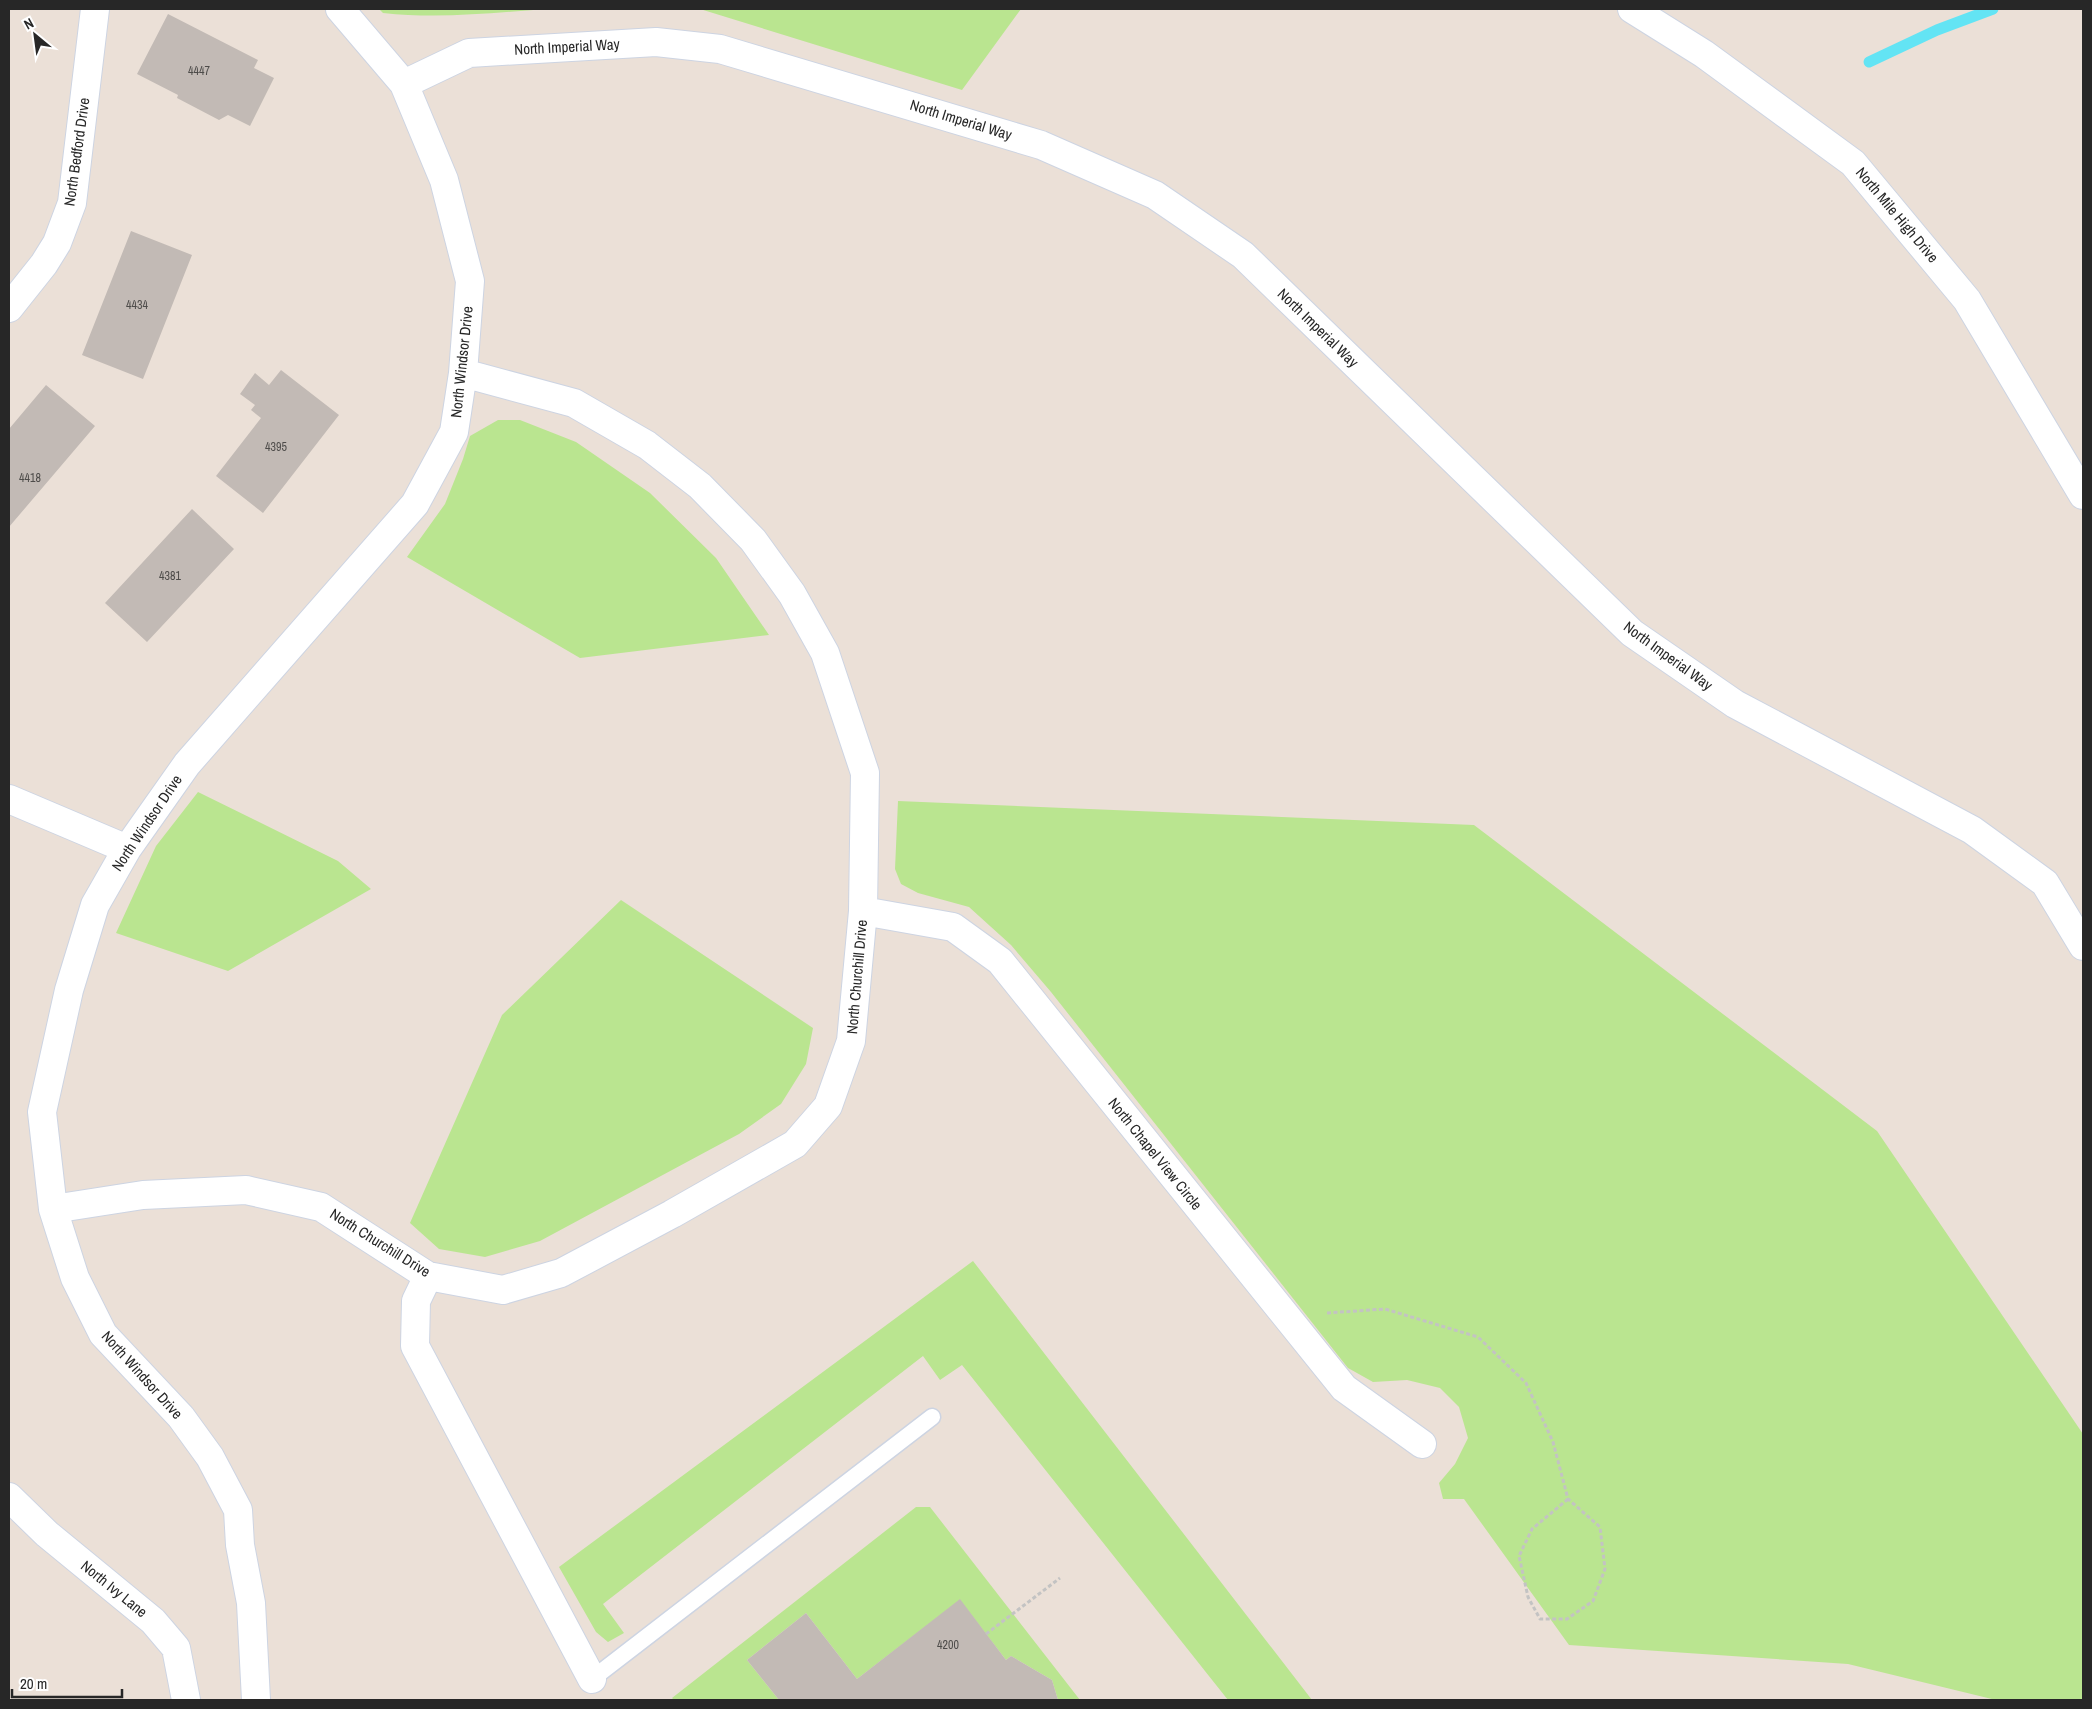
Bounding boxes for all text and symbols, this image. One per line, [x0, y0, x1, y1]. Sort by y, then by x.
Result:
north arrow [10, 10, 60, 60]
text: N [21, 14, 37, 34]
street label: North Imperial Way [514, 33, 621, 60]
house number: 4447 [188, 63, 210, 79]
street label: North Imperial Way [908, 94, 1015, 145]
street label: North Bedford Drive [58, 96, 95, 208]
street label: North Mile High Drive [1851, 162, 1944, 267]
street label: North Imperial Way [1273, 283, 1364, 372]
house number: 4434 [126, 297, 148, 313]
street label: North Windsor Drive [445, 305, 478, 419]
house number: 4395 [265, 439, 287, 455]
house number: 4418 [19, 470, 41, 486]
house number: 4381 [159, 568, 181, 584]
street label: North Imperial Way [1619, 616, 1718, 696]
street label: North Windsor Drive [107, 770, 187, 875]
street label: North Churchill Drive [841, 919, 872, 1035]
street label: North Chapel View Circle [1104, 1093, 1207, 1214]
street label: North Churchill Drive [326, 1203, 435, 1282]
street label: North Windsor Drive [97, 1326, 188, 1423]
street label: North Ivy Lane [77, 1555, 152, 1622]
house number: 4200 [937, 1637, 959, 1653]
scale bar [12, 1666, 122, 1698]
text: 20 m [20, 1673, 47, 1694]

